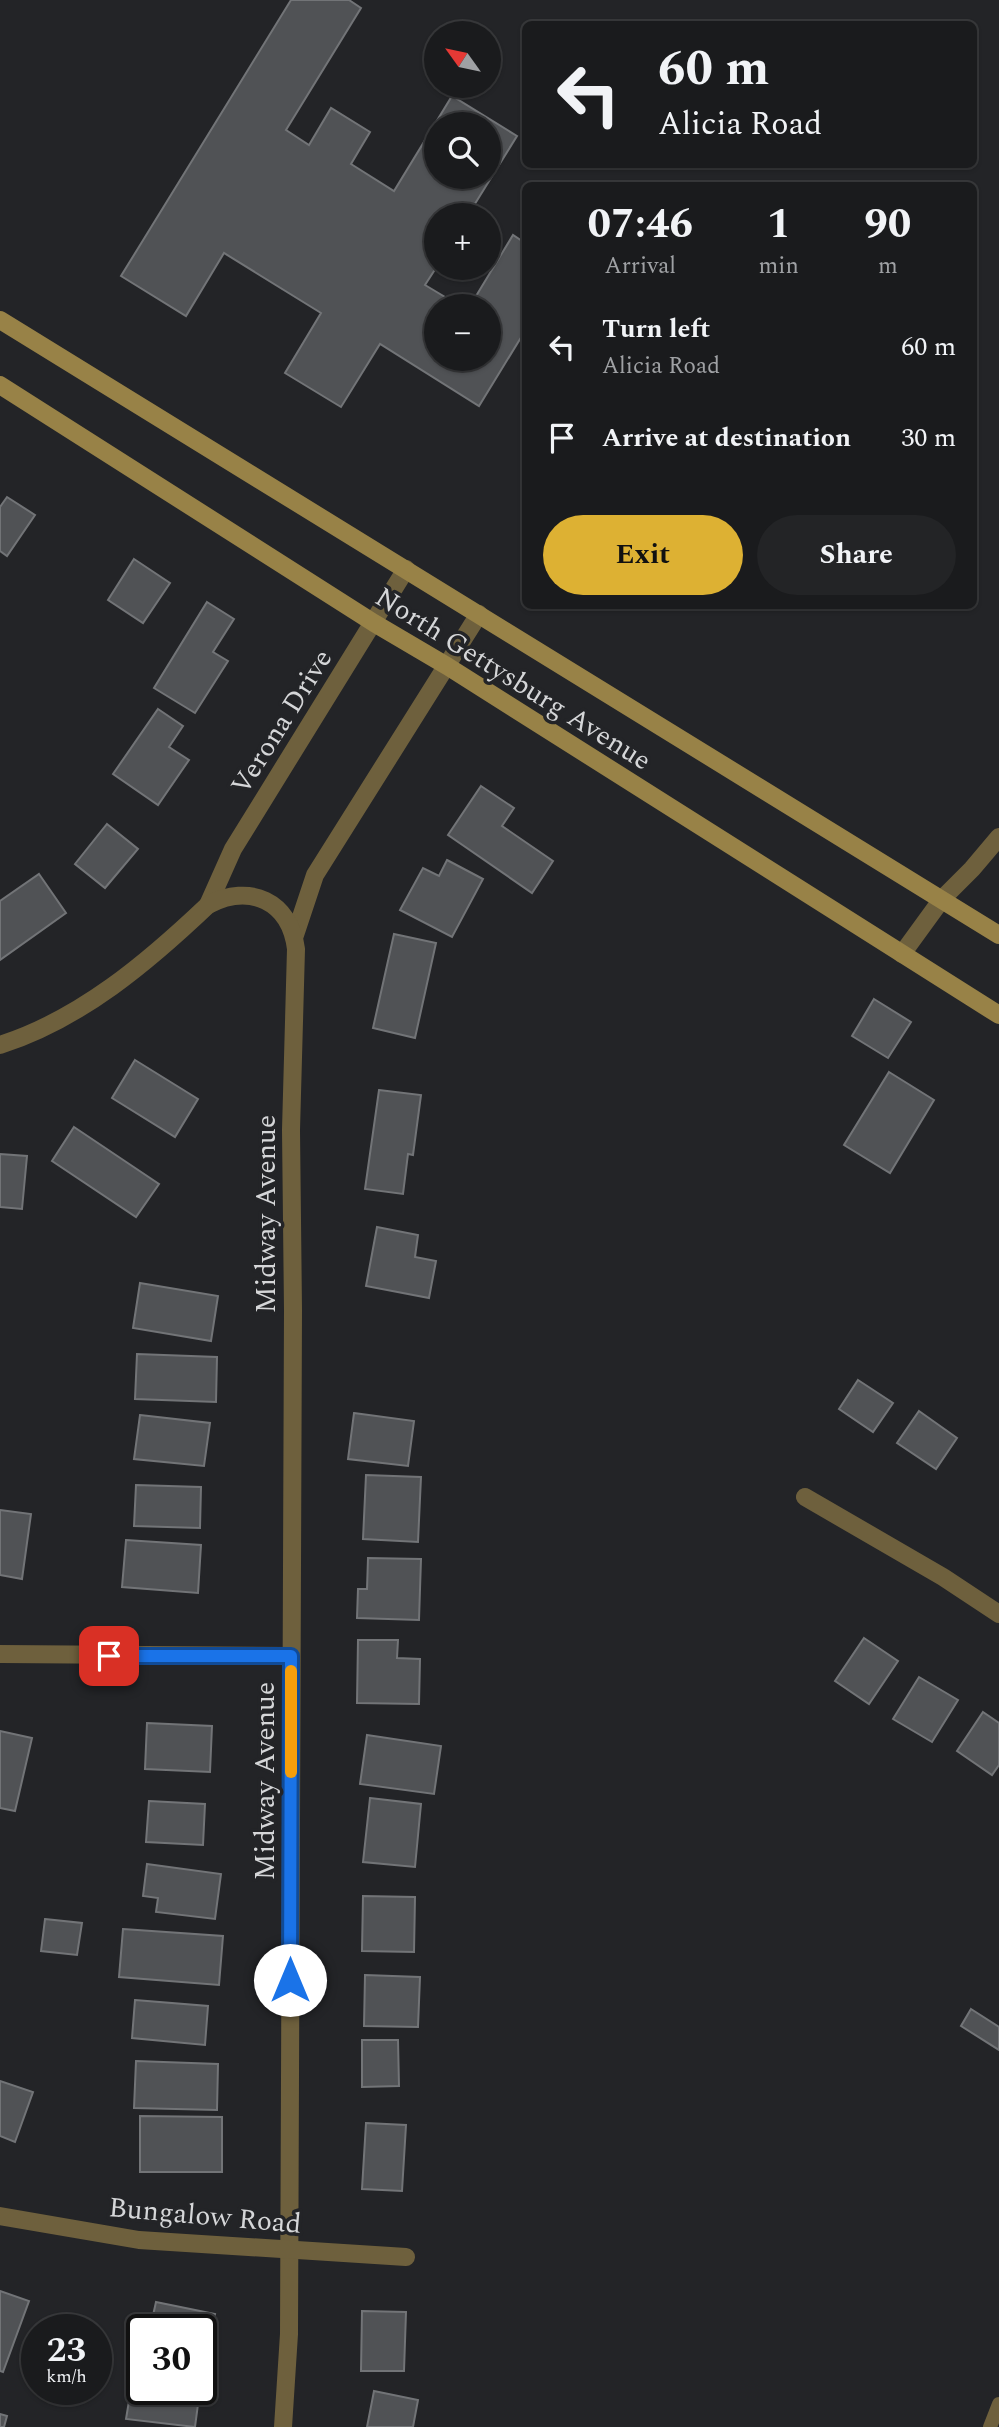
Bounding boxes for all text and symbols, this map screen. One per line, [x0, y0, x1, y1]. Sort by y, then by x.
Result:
north arrow [424, 21, 500, 98]
map controls [424, 21, 501, 371]
text: 60 m [658, 32, 769, 107]
icon: left [543, 49, 634, 140]
text: Alicia Road [658, 100, 822, 149]
button: search [424, 112, 501, 189]
text: 07:46 [588, 193, 693, 256]
text: 1 [767, 193, 790, 256]
text: 90 [864, 193, 911, 256]
button: + [424, 203, 501, 280]
text: Arrival [604, 249, 676, 284]
text: min [759, 249, 799, 284]
text: m [878, 249, 898, 284]
button: − [424, 294, 501, 371]
text: Turn left [602, 309, 710, 349]
text: 60 m [901, 327, 956, 367]
icon: left [543, 328, 581, 366]
text: Alicia Road [602, 349, 720, 384]
text: Arrive at destination [602, 418, 851, 458]
text: 30 m [901, 418, 956, 458]
icon: arrive [543, 419, 581, 457]
button: Exit [543, 515, 743, 595]
button: Share [757, 515, 956, 595]
street label: North Gettysburg Avenue [366, 576, 660, 782]
street label: Verona Drive [220, 641, 344, 803]
street label: Midway Avenue [245, 1115, 288, 1313]
pin [79, 1626, 139, 1686]
icon: arrive [90, 1637, 128, 1675]
street label: Midway Avenue [244, 1682, 287, 1880]
position arrow [253, 1943, 327, 2017]
street label: Bungalow Road [107, 2186, 303, 2246]
speed limit sign: 30 [126, 2314, 217, 2405]
text: 23 [47, 2324, 86, 2377]
text: km/h [46, 2363, 87, 2390]

